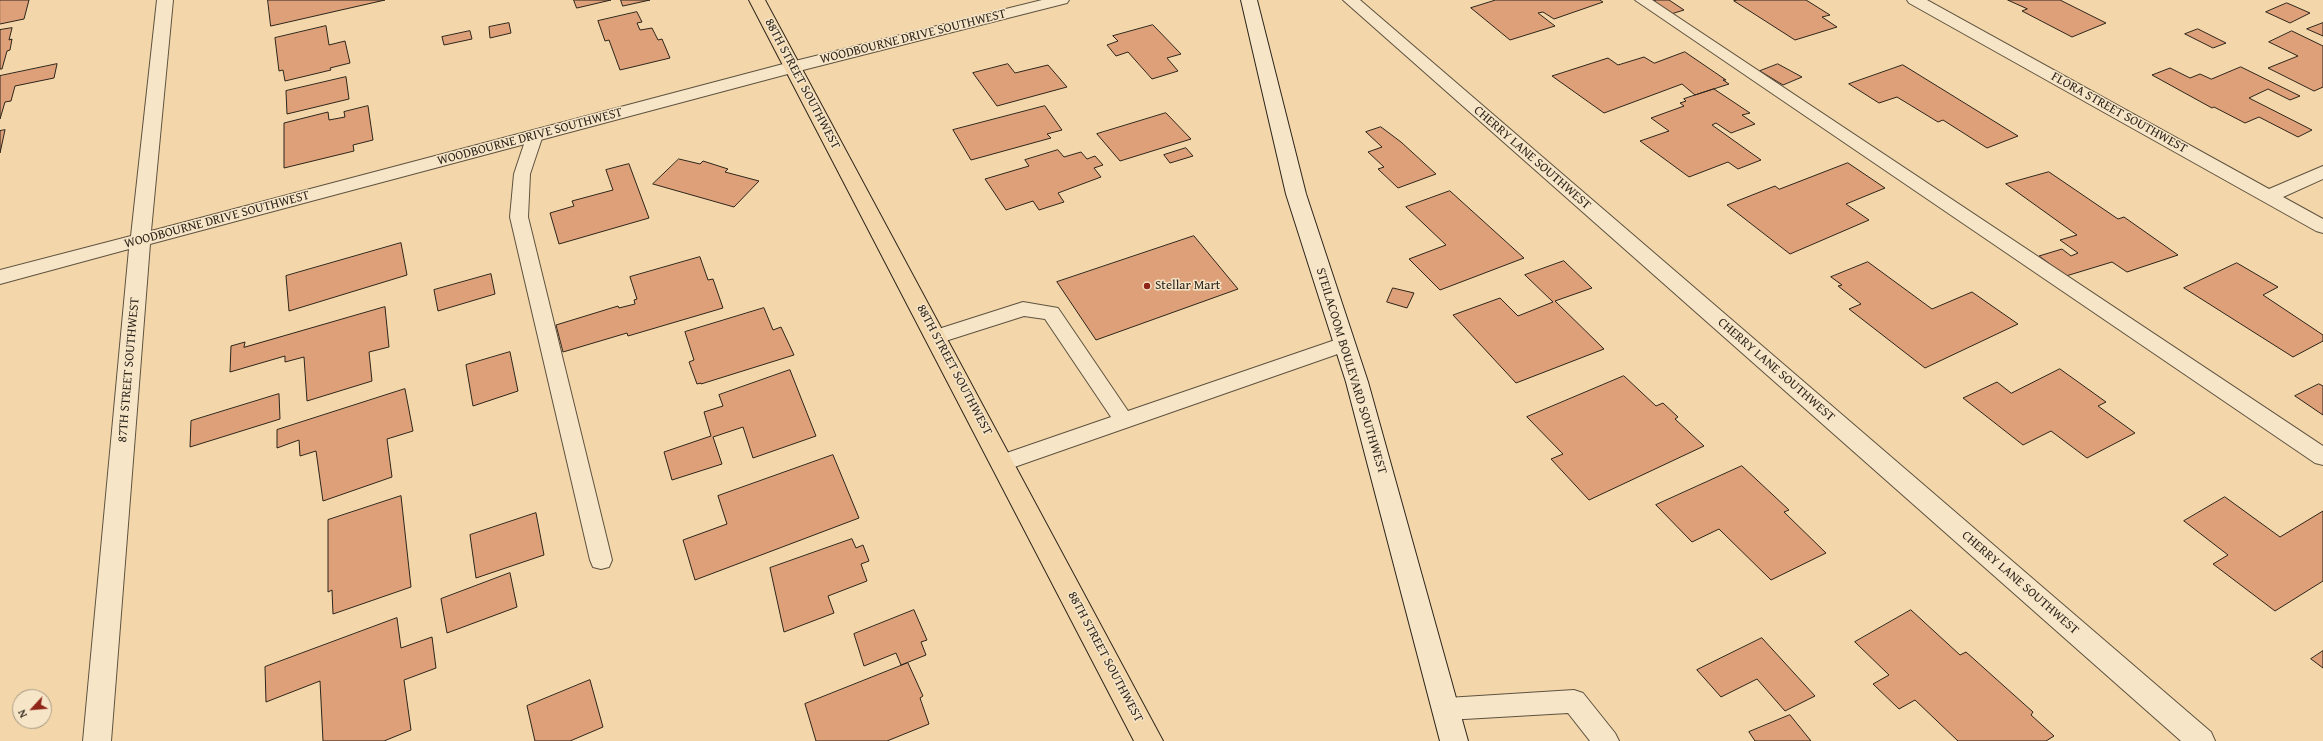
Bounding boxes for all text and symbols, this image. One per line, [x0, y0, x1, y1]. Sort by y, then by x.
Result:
street label: WOODBOURNE DRIVE SOUTHWEST [818, 6, 1008, 68]
street label: 88TH STREET SOUTHWEST [761, 16, 843, 152]
street label: FLORA STREET SOUTHWEST [2048, 69, 2190, 157]
street label: CHERRY LANE SOUTHWEST [1470, 103, 1594, 213]
street label: WOODBOURNE DRIVE SOUTHWEST [436, 105, 624, 169]
street label: WOODBOURNE DRIVE SOUTHWEST [123, 188, 311, 252]
street label: STEILACOOM BOULEVARD SOUTHWEST [1312, 266, 1390, 476]
place label: Stellar Mart [1155, 278, 1220, 294]
marker: Stellar Mart [1142, 281, 1152, 291]
street label: 87TH STREET SOUTHWEST [115, 297, 143, 443]
street label: 88TH STREET SOUTHWEST [913, 302, 995, 438]
street label: CHERRY LANE SOUTHWEST [1714, 315, 1838, 425]
street label: CHERRY LANE SOUTHWEST [1958, 528, 2082, 638]
street label: 88TH STREET SOUTHWEST [1064, 589, 1146, 725]
north arrow [12, 689, 52, 729]
text: N [13, 707, 31, 721]

